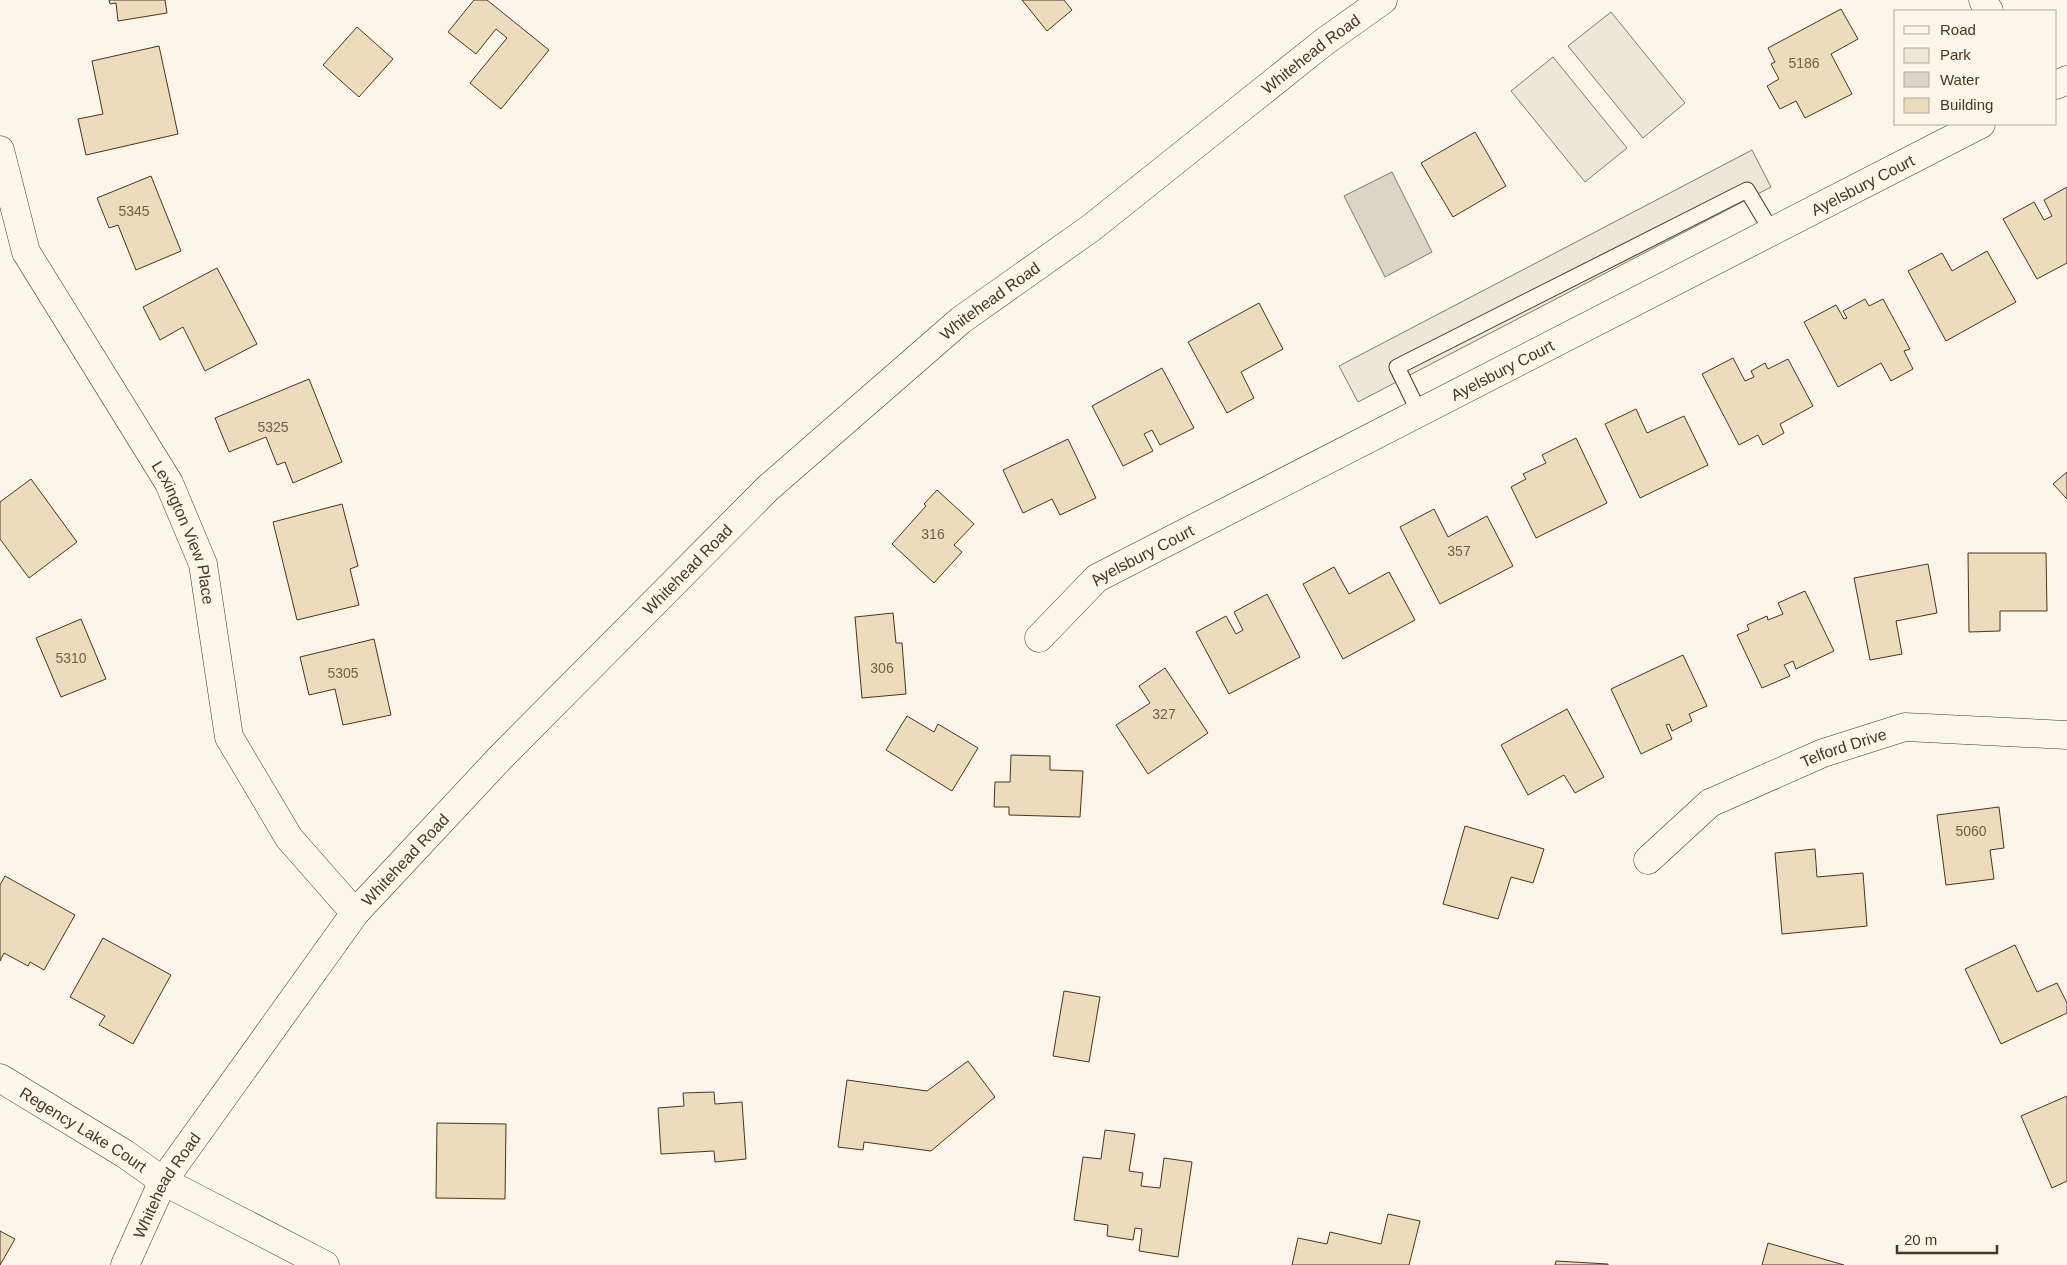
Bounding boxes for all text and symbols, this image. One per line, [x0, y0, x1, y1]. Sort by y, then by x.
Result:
legend [1894, 10, 2057, 125]
street label: Whitehead Road [1258, 11, 1363, 97]
text: Road [1940, 21, 1976, 38]
text: Park [1940, 46, 1971, 63]
house number: 5186 [1788, 55, 1820, 71]
text: Water [1940, 71, 1979, 88]
text: Building [1940, 96, 1993, 113]
street label: Ayelsbury Court [1808, 152, 1918, 219]
house number: 5345 [118, 203, 150, 219]
street label: Whitehead Road [937, 259, 1043, 343]
street label: Ayelsbury Court [1448, 337, 1557, 404]
house number: 5325 [257, 419, 289, 435]
street label: Lexington View Place [149, 458, 217, 606]
street label: Whitehead Road [640, 521, 736, 618]
street label: Ayelsbury Court [1087, 522, 1197, 589]
house number: 316 [921, 526, 945, 542]
house number: 357 [1447, 543, 1471, 559]
house number: 5310 [55, 650, 87, 666]
house number: 306 [870, 660, 894, 676]
house number: 5305 [327, 665, 359, 681]
house number: 327 [1152, 706, 1176, 722]
street label: Telford Drive [1798, 725, 1889, 771]
street label: Whitehead Road [358, 811, 452, 909]
house number: 5060 [1955, 823, 1987, 839]
street label: Regency Lake Court [17, 1084, 150, 1176]
street label: Whitehead Road [130, 1130, 204, 1241]
scale bar [1897, 1222, 1997, 1254]
text: 20 m [1904, 1231, 1937, 1248]

